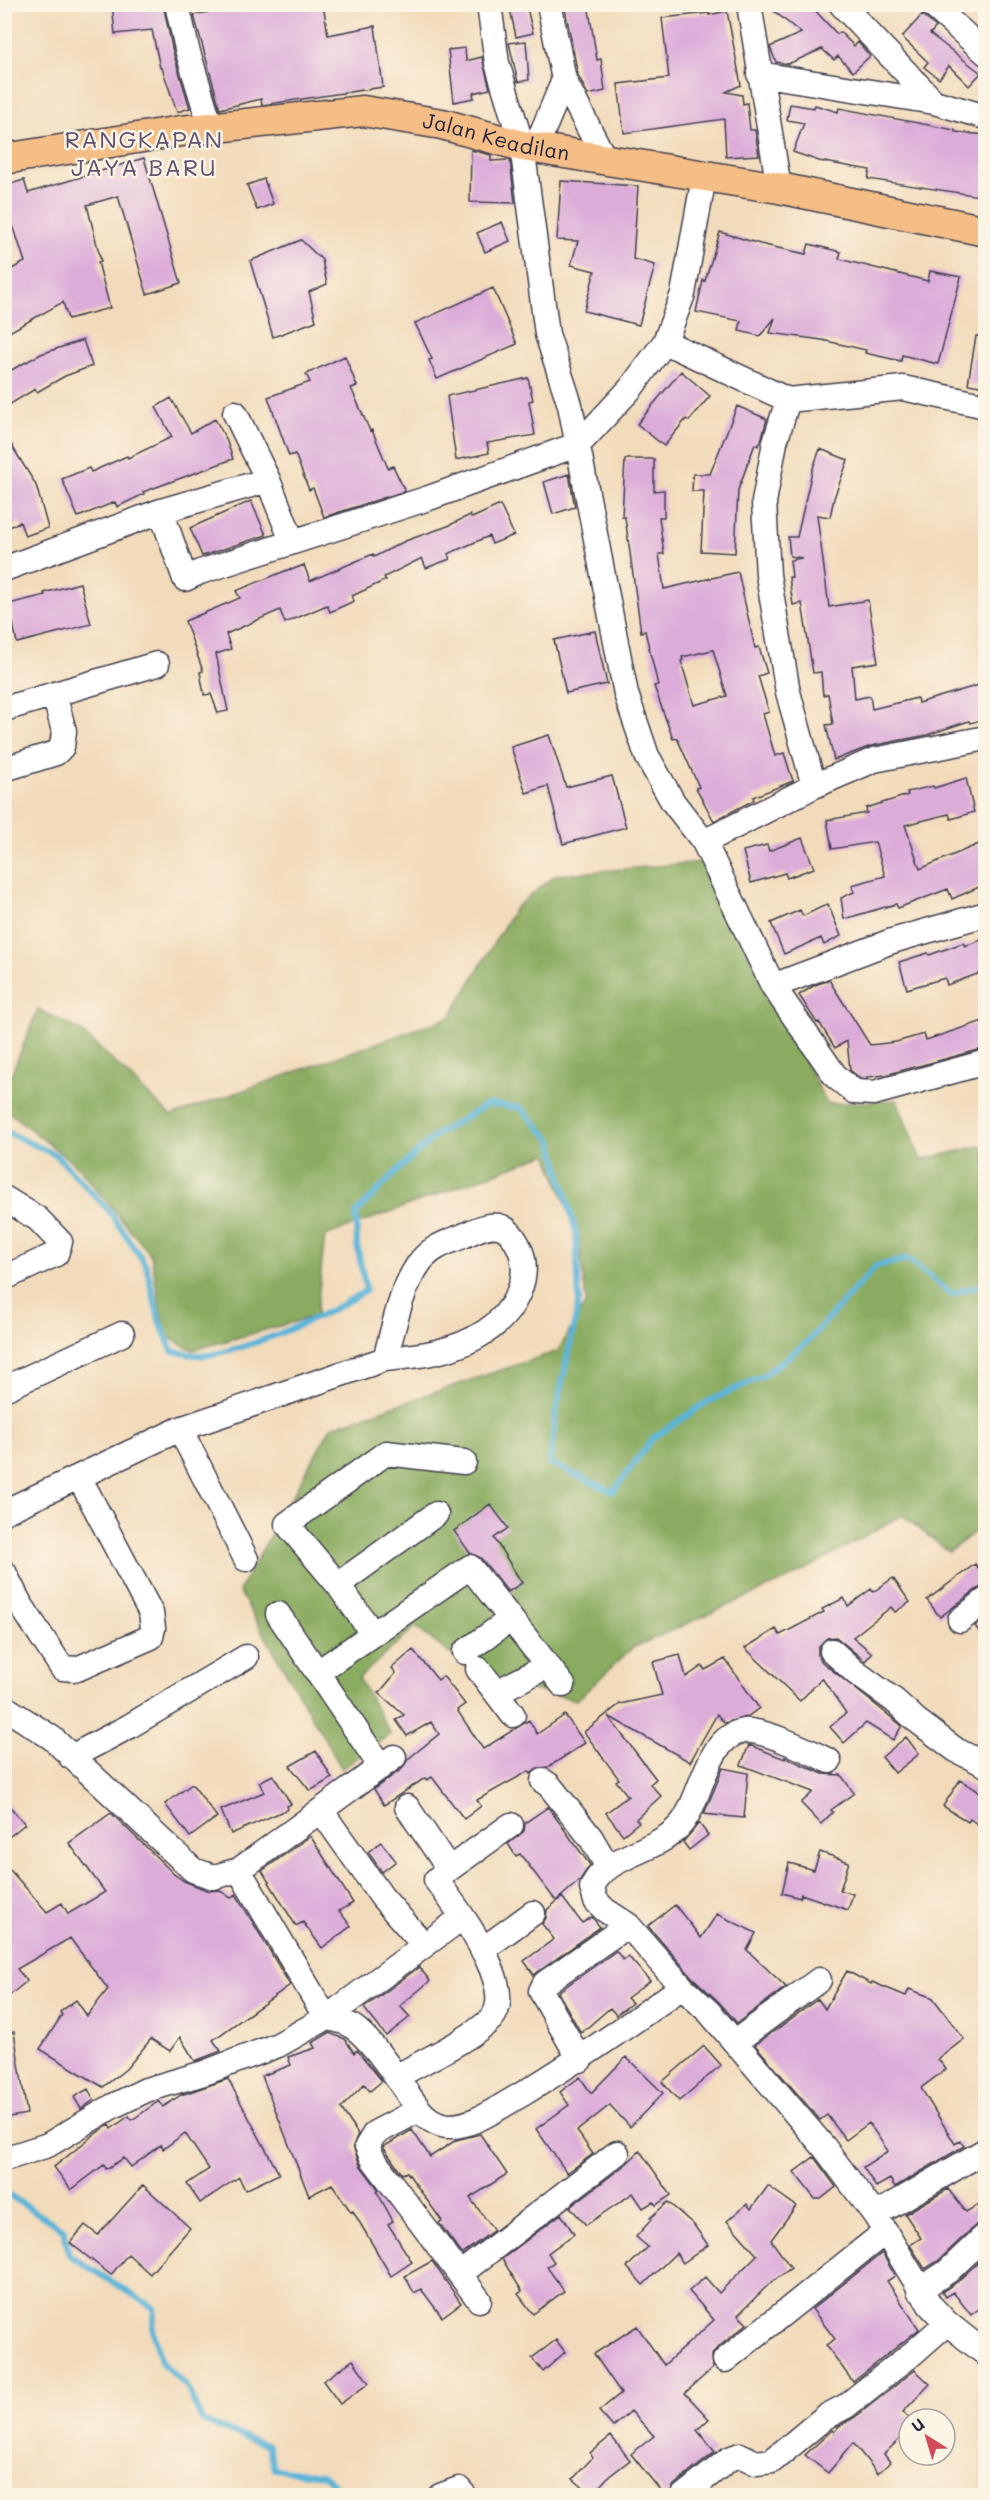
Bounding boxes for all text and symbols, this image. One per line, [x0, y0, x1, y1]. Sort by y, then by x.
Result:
street label: Jalan Keadilan [421, 106, 571, 166]
district label: RANGKAPAN JAYA BARU [64, 123, 224, 182]
north arrow [897, 2407, 957, 2467]
text: U [907, 2413, 928, 2436]

